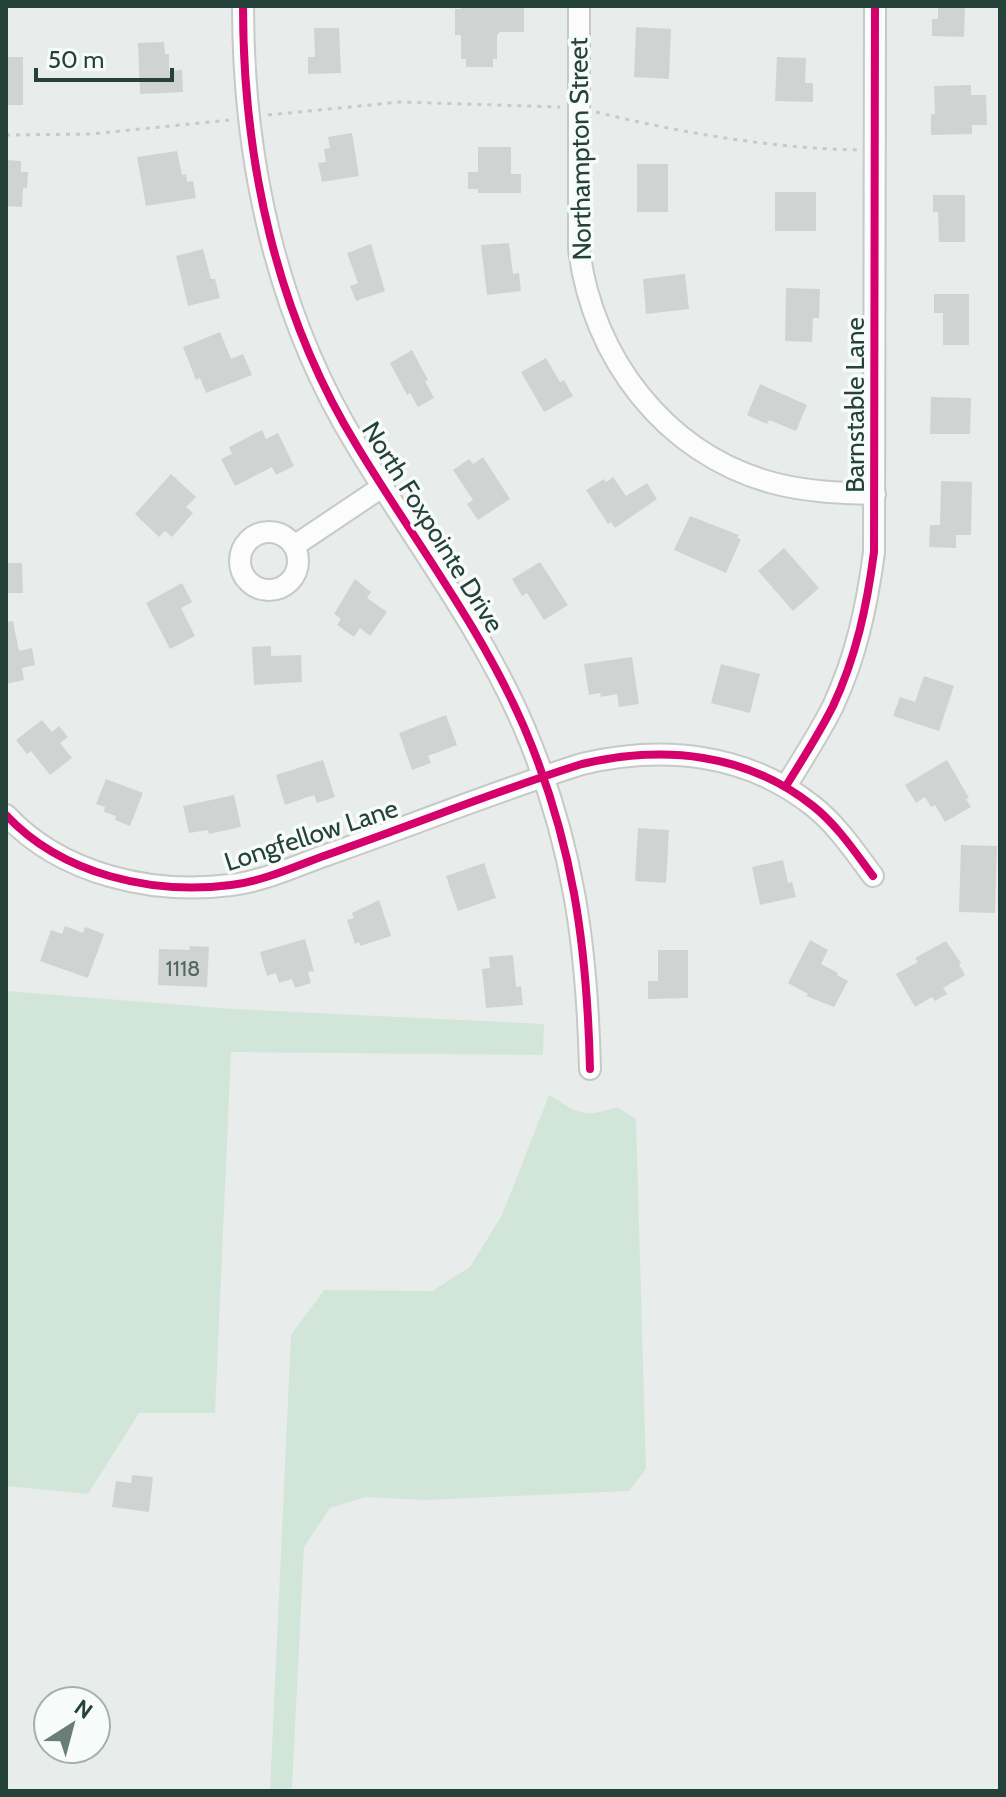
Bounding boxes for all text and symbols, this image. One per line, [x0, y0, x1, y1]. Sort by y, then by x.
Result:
scale bar [36, 32, 172, 82]
street label: Northampton Street [562, 37, 598, 261]
text: 50 m [48, 45, 104, 74]
street label: Barnstable Lane [839, 317, 871, 493]
street label: North Foxpointe Drive [355, 416, 511, 638]
street label: Longfellow Lane [220, 792, 402, 878]
house number: 1118 [166, 955, 200, 982]
north arrow [32, 1685, 112, 1765]
text: N [69, 1694, 98, 1725]

